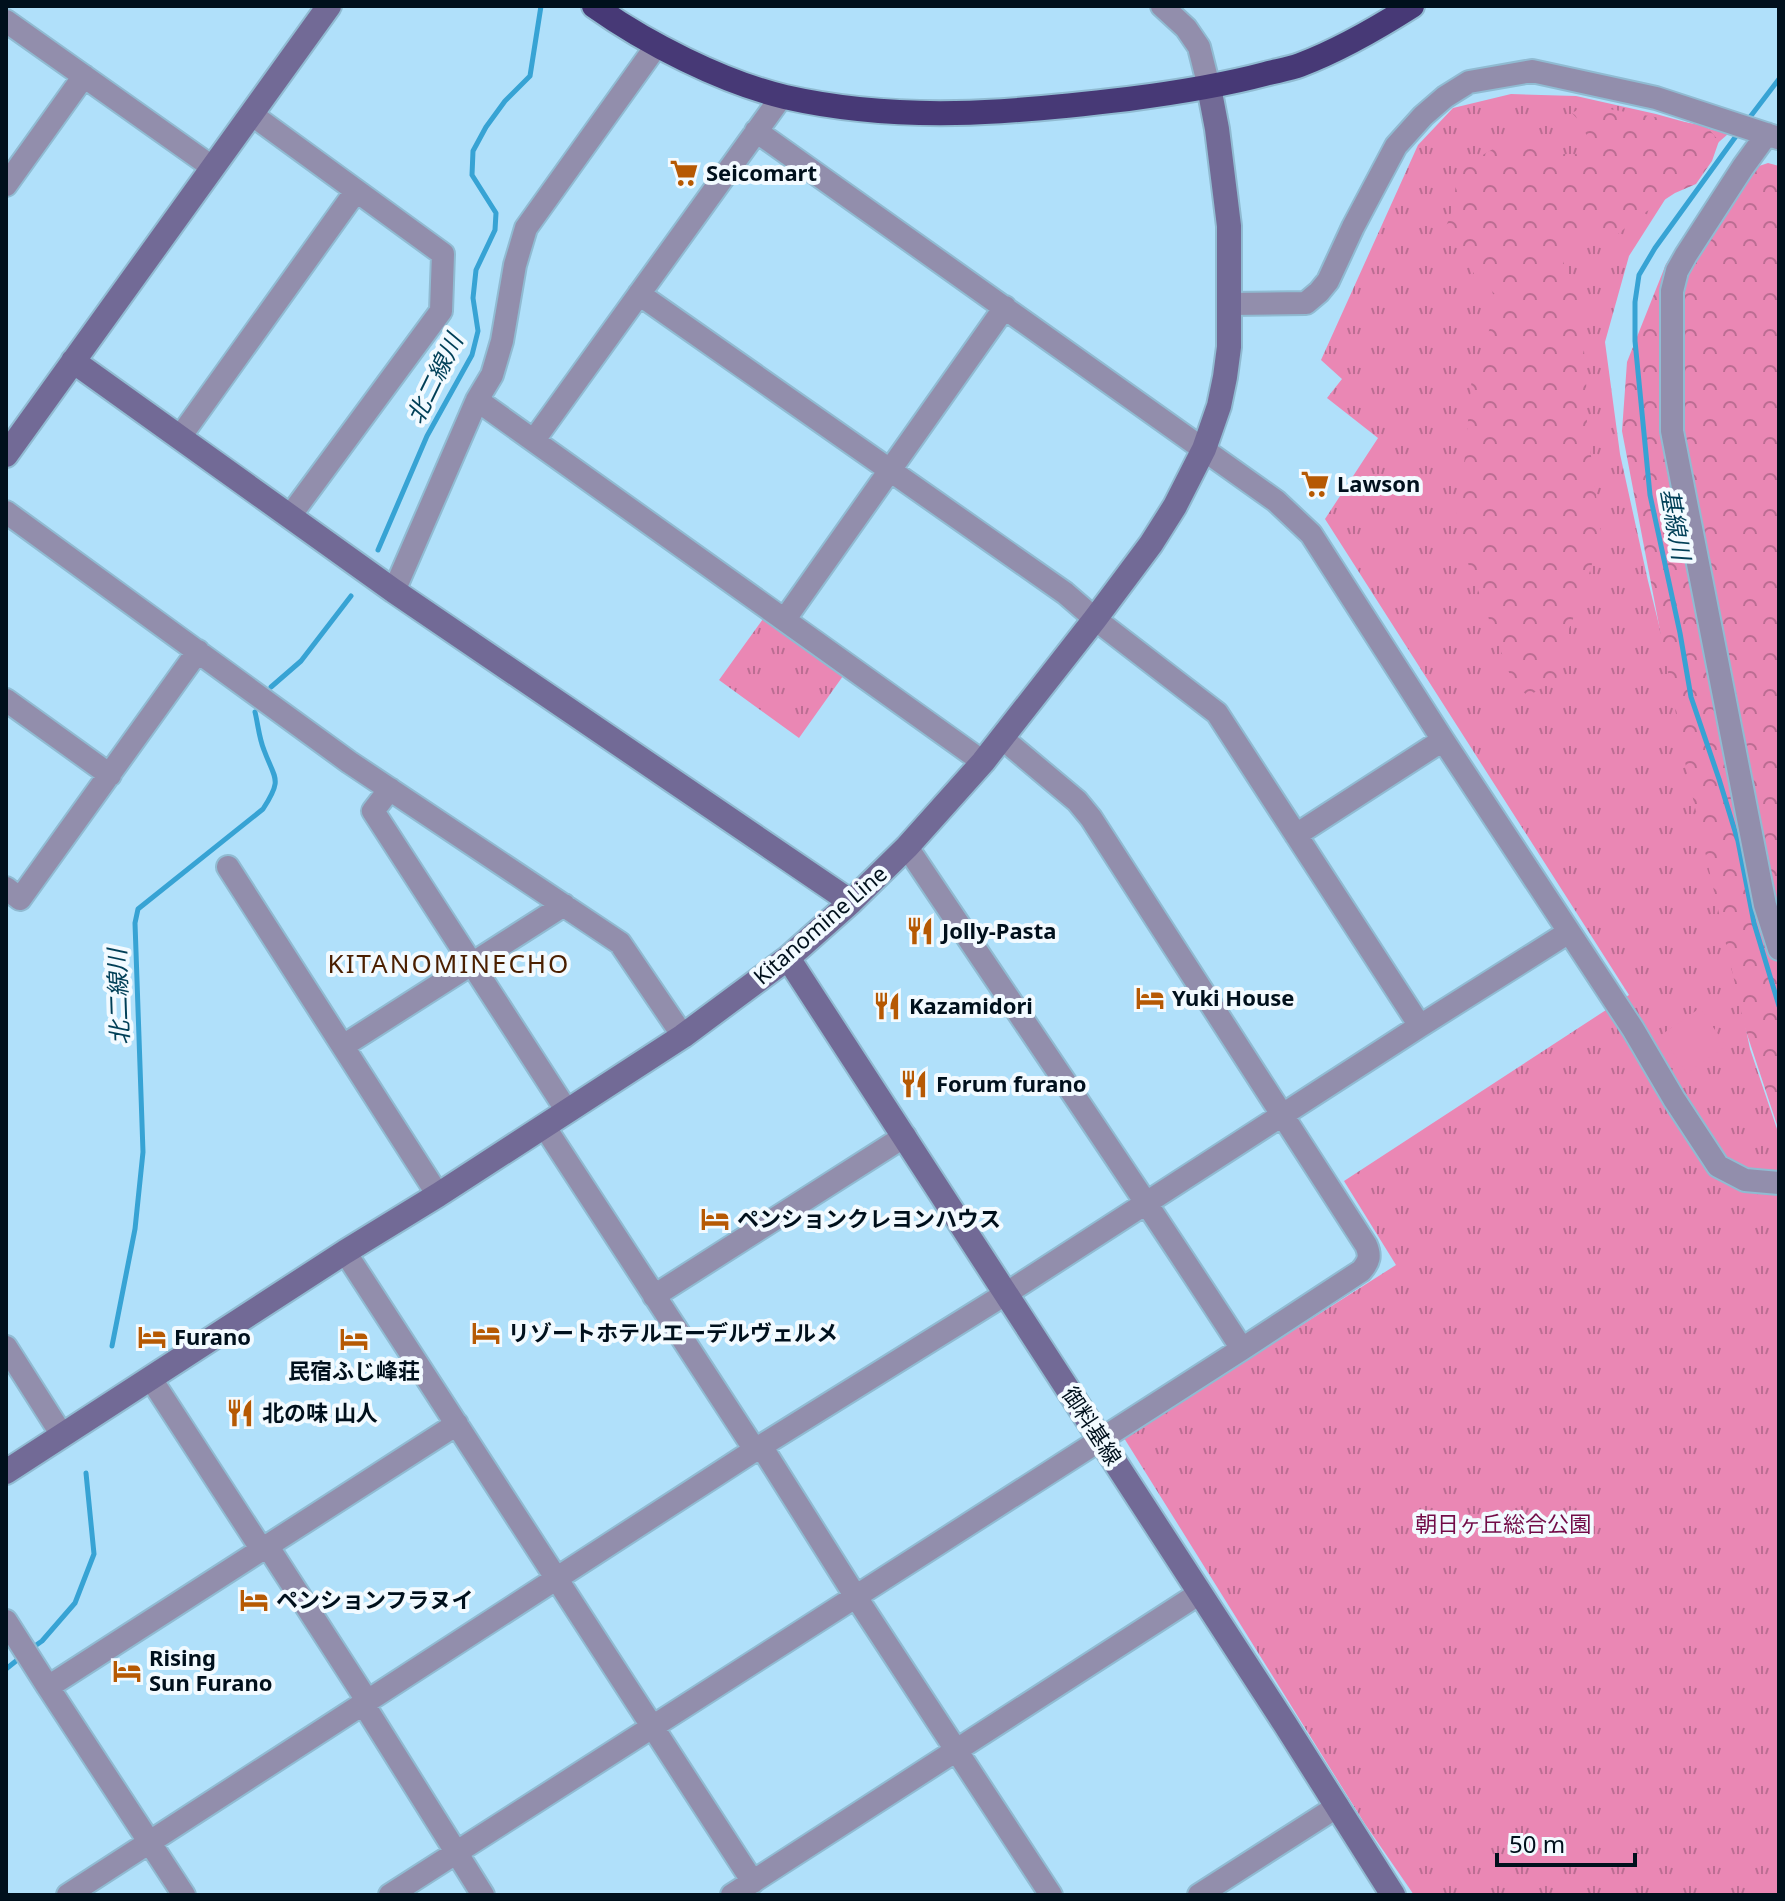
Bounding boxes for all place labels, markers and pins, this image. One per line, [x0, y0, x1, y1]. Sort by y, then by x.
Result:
place label: Seicomart [706, 157, 817, 187]
supermarket icon: Seicomart [669, 158, 699, 188]
place label: Lawson [1337, 468, 1420, 498]
supermarket icon: Lawson [1300, 469, 1330, 499]
place label: Jolly-Pasta [940, 915, 1056, 945]
restaurant icon: Jolly-Pasta [905, 916, 935, 946]
place label: Yuki House [1172, 982, 1294, 1012]
hotel icon: Yuki House [1135, 983, 1165, 1013]
place label: Kazamidori [909, 990, 1033, 1020]
restaurant icon: Kazamidori [872, 991, 902, 1021]
place label: Forum furano [936, 1068, 1087, 1098]
restaurant icon: Forum furano [899, 1069, 929, 1099]
place label: ペンションクレヨンハウス [737, 1203, 1001, 1233]
hotel icon: ペンションクレヨンハウス [700, 1204, 730, 1234]
place label: リゾートホテルエーデルヴェルメ [508, 1317, 838, 1347]
hotel icon: リゾートホテルエーデルヴェルメ [471, 1318, 501, 1348]
place label: Furano [174, 1321, 251, 1351]
hotel icon: Furano [137, 1322, 167, 1352]
hotel icon: 民宿ふじ峰荘 [339, 1324, 369, 1354]
place label: 民宿ふじ峰荘 [288, 1355, 420, 1385]
place label: 北の味 山人 [262, 1397, 378, 1427]
restaurant icon: 北の味 山人 [225, 1398, 255, 1428]
place label: ペンションフラヌイ [276, 1584, 473, 1614]
hotel icon: ペンションフラヌイ [239, 1585, 269, 1615]
place label: Rising Sun Furano [149, 1642, 272, 1697]
hotel icon: Rising Sun Furano [112, 1656, 142, 1686]

